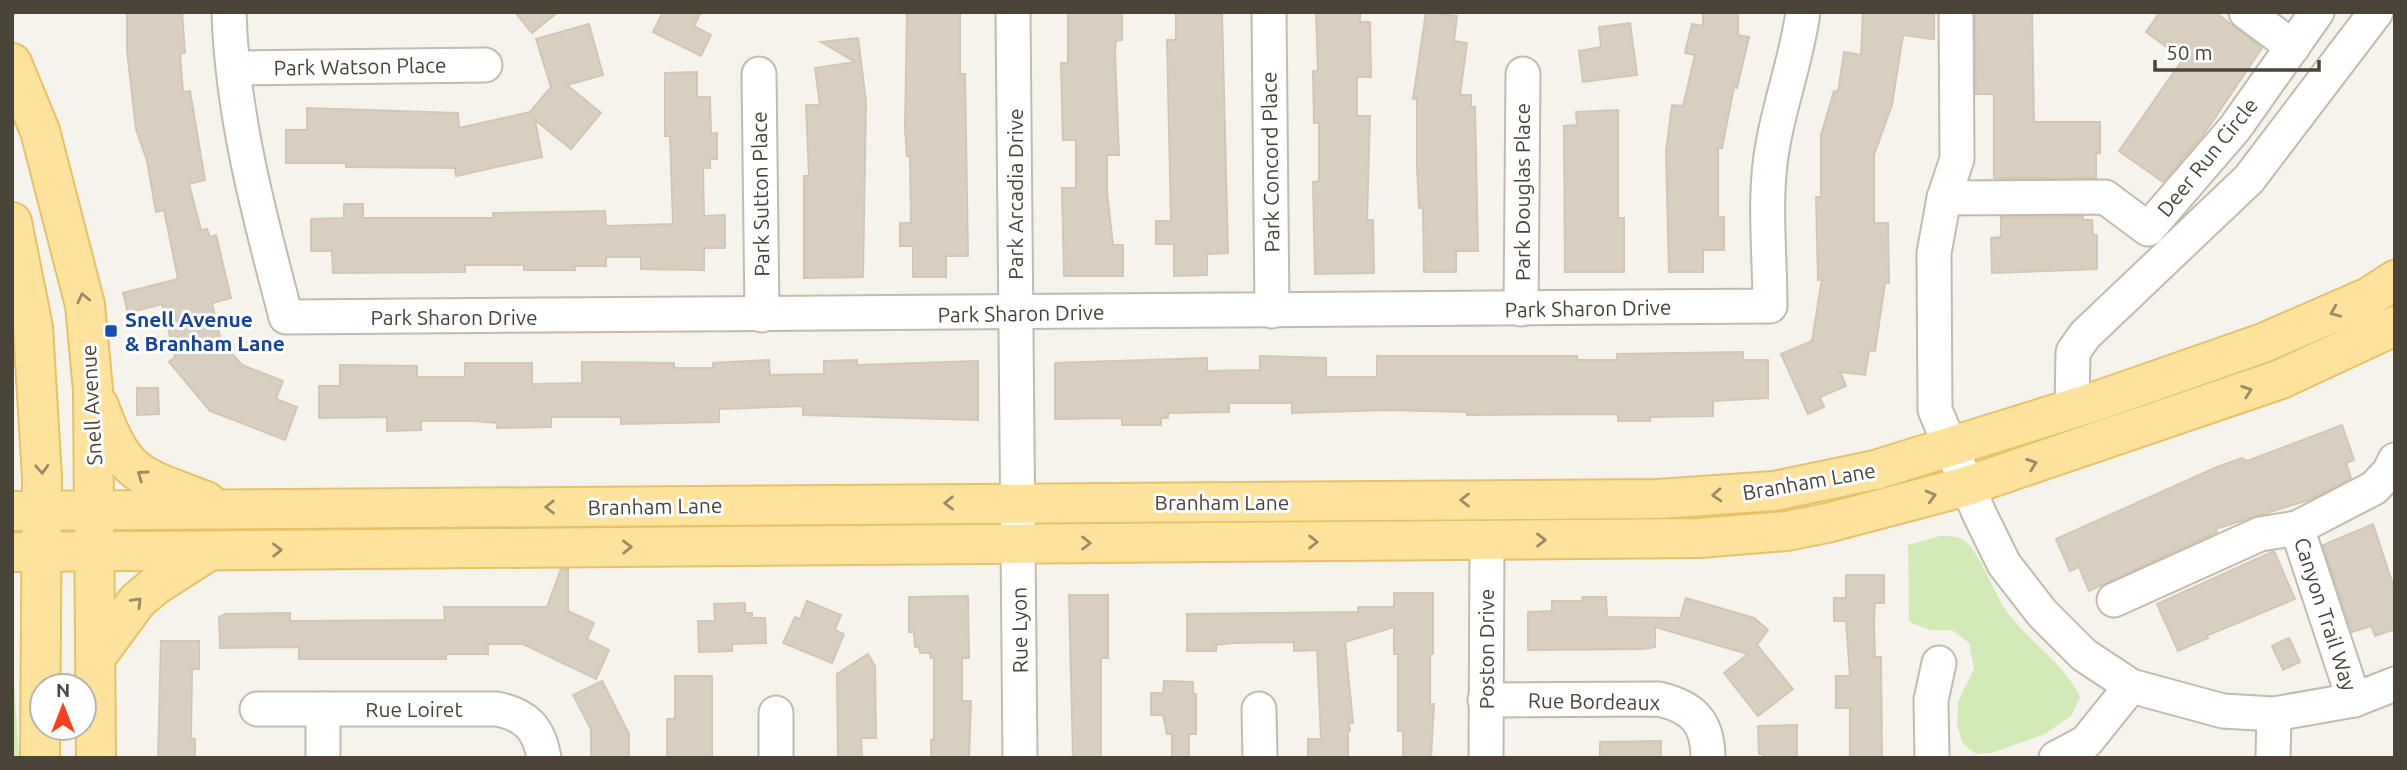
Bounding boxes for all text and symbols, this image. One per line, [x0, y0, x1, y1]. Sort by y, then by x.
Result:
scale bar [2155, 28, 2320, 72]
text: 50 m [2166, 40, 2213, 64]
street label: Park Watson Place [273, 52, 447, 80]
street label: Park Concord Place [1256, 71, 1284, 253]
street label: Deer Run Circle [2152, 93, 2262, 221]
street label: Park Douglas Place [1510, 103, 1534, 281]
street label: Park Arcadia Drive [1003, 108, 1027, 280]
street label: Park Sutton Place [747, 111, 773, 277]
one-way arrow [77, 292, 91, 304]
street label: Park Sharon Drive [1504, 295, 1672, 321]
street label: Park Sharon Drive [937, 300, 1105, 326]
one-way arrow [2329, 303, 2341, 317]
street label: Park Sharon Drive [371, 305, 538, 329]
place label: Snell Avenue & Branham Lane [125, 307, 285, 355]
marker: Snell Avenue & Branham Lane [103, 323, 119, 339]
street label: Snell Avenue [76, 344, 106, 466]
one-way arrow [2240, 385, 2252, 399]
street label: Branham Lane [1741, 457, 1877, 505]
one-way arrow [2025, 458, 2037, 472]
one-way arrow [34, 464, 49, 475]
one-way arrow [137, 471, 150, 483]
one-way arrow [1711, 487, 1722, 502]
street label: Branham Lane [1155, 490, 1289, 514]
one-way arrow [1924, 490, 1936, 504]
street label: Branham Lane [587, 493, 723, 519]
one-way arrow [1459, 493, 1470, 508]
one-way arrow [943, 495, 954, 511]
one-way arrow [544, 499, 555, 515]
one-way arrow [1536, 532, 1547, 548]
one-way arrow [1309, 534, 1319, 550]
street label: Canyon Trail Way [2290, 534, 2362, 694]
one-way arrow [1081, 535, 1092, 551]
one-way arrow [622, 539, 633, 555]
one-way arrow [272, 542, 283, 558]
street label: Rue Lyon [1006, 587, 1032, 673]
street label: Poston Drive [1474, 589, 1498, 709]
one-way arrow [128, 598, 141, 611]
north arrow [28, 672, 98, 742]
text: N [56, 679, 70, 701]
street label: Rue Bordeaux [1528, 688, 1661, 714]
street label: Rue Loiret [365, 697, 463, 721]

